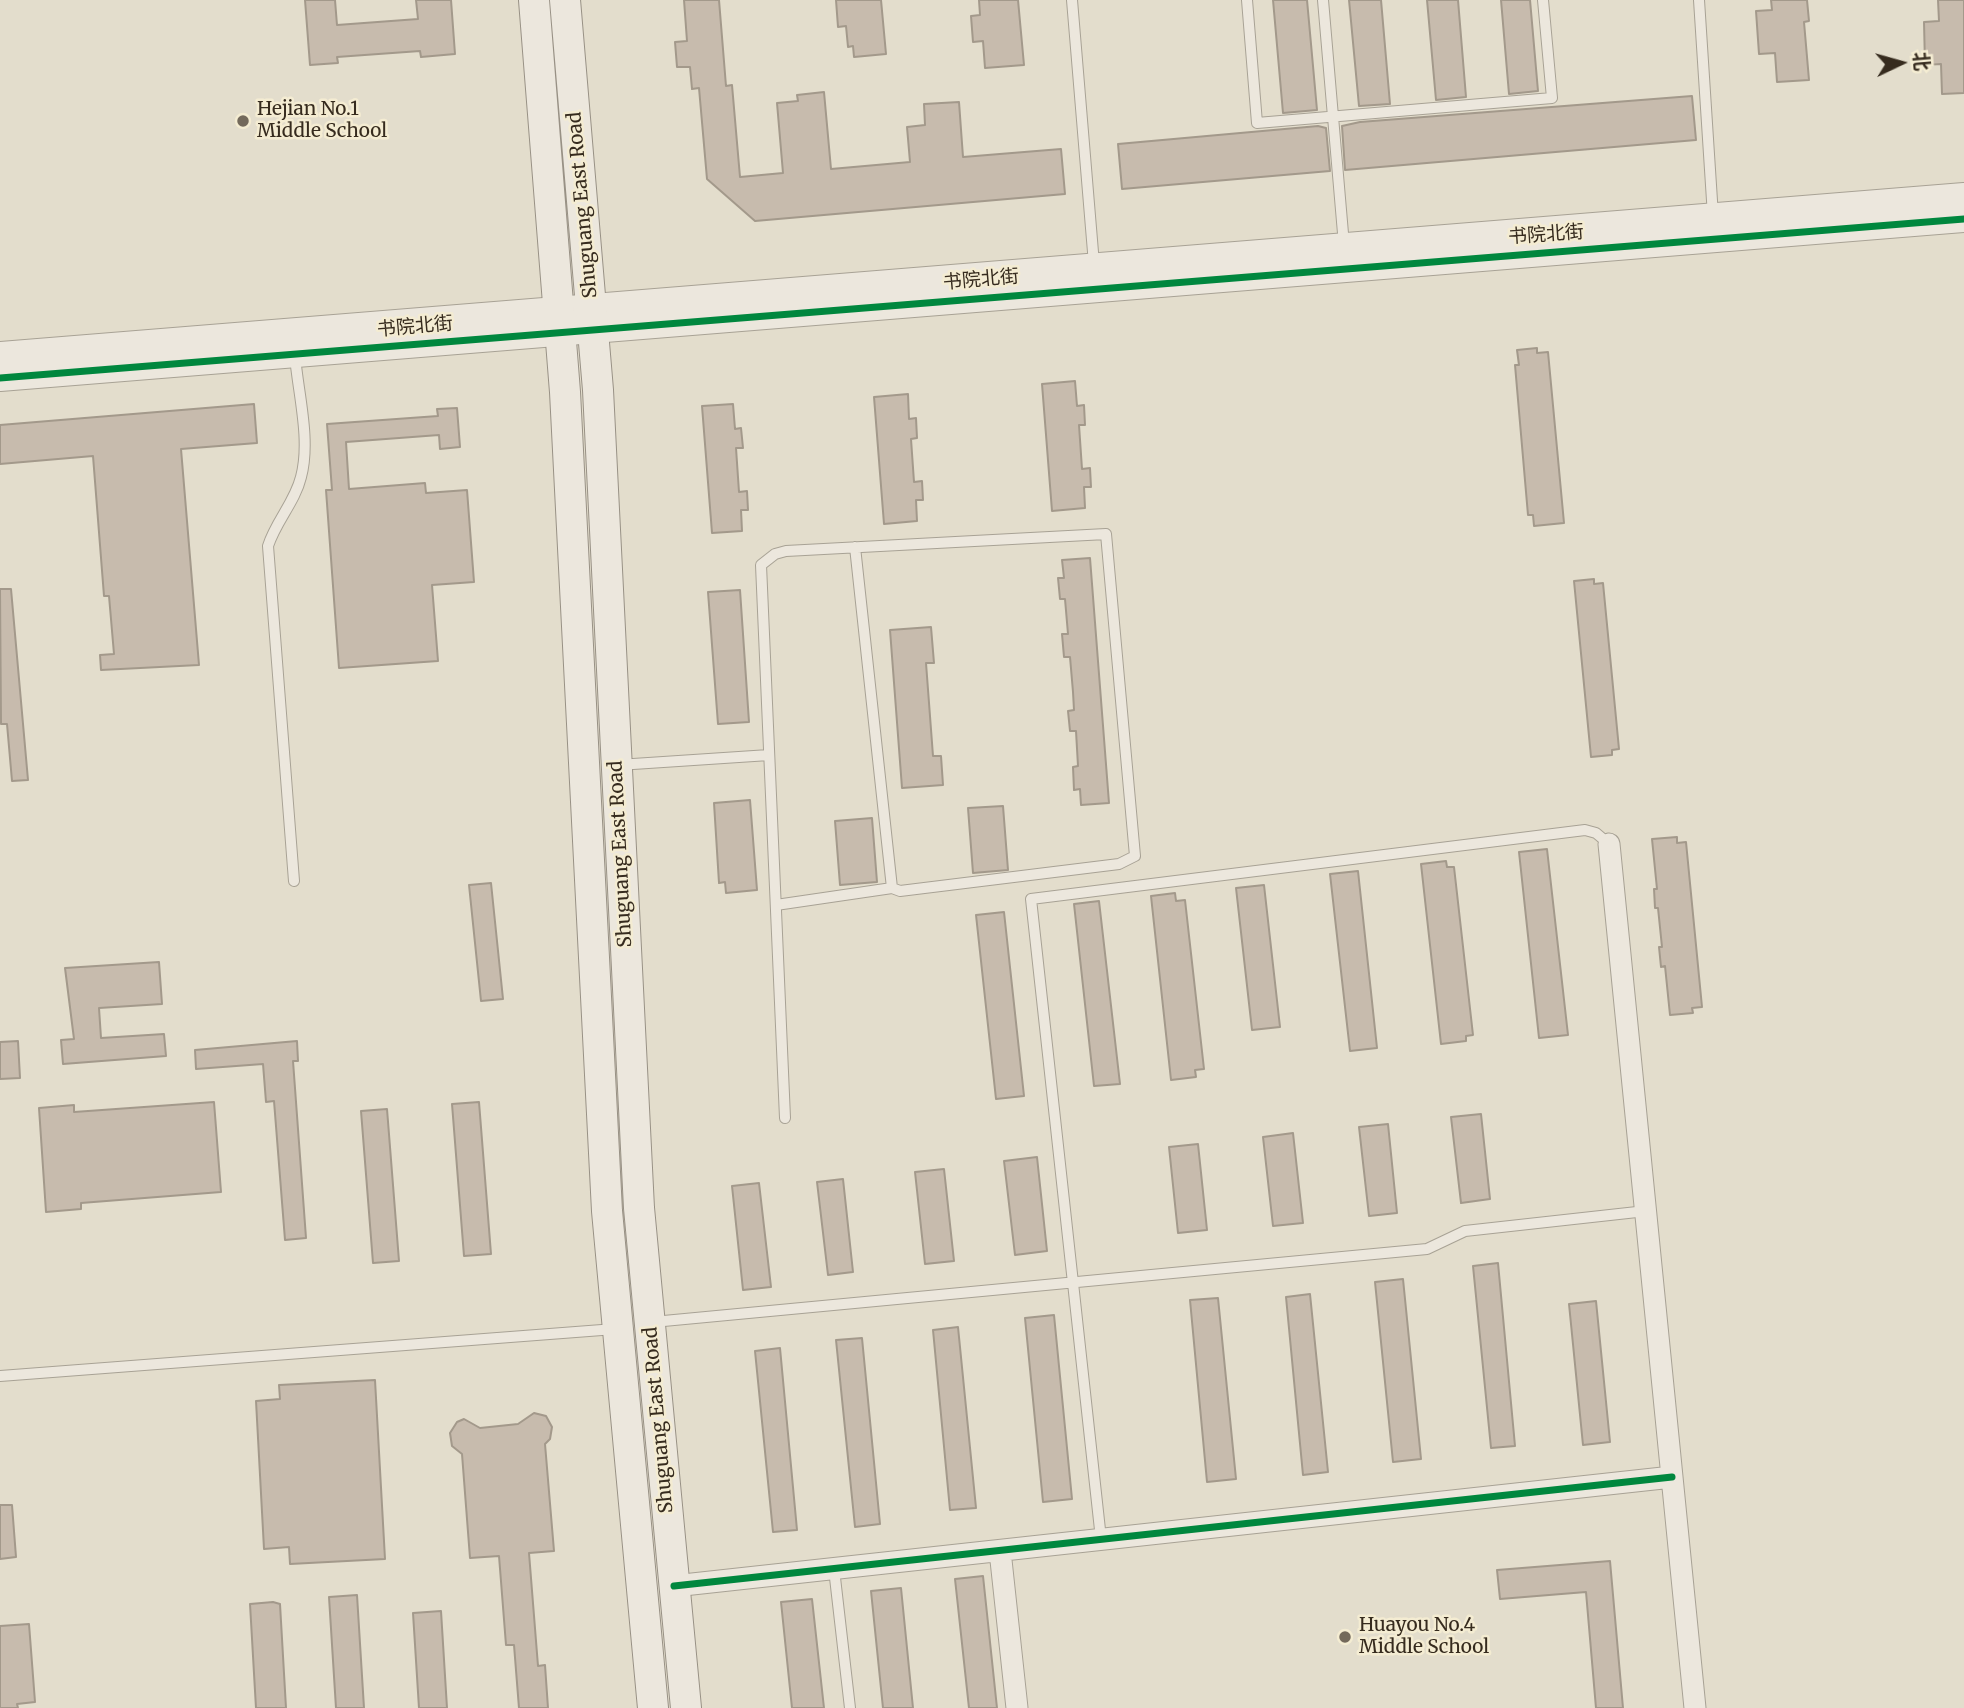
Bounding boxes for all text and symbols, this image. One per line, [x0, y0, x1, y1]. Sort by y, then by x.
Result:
north arrow [1866, 28, 1936, 98]
text: 北 [1909, 51, 1935, 72]
place label: Hejian No.1 Middle School [257, 99, 387, 143]
street label: Shuguang East Road [563, 111, 603, 299]
marker: Hejian No.1 Middle School [235, 113, 251, 129]
street label: 书院北街 [1507, 221, 1585, 249]
street label: 书院北街 [942, 265, 1020, 295]
street label: 书院北街 [376, 312, 454, 342]
street label: Shuguang East Road [605, 760, 637, 948]
street label: Shuguang East Road [639, 1326, 679, 1514]
place label: Huayou No.4 Middle School [1359, 1615, 1489, 1659]
marker: Huayou No.4 Middle School [1337, 1629, 1353, 1645]

